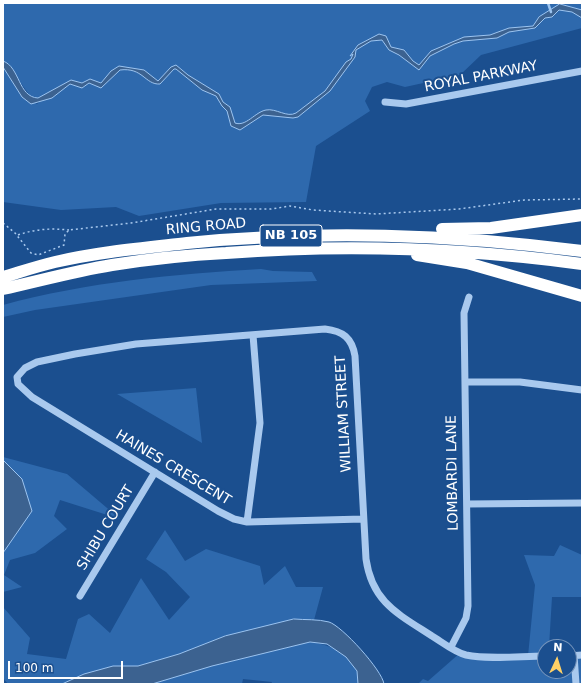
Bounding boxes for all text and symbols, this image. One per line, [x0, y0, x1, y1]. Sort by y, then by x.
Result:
street label: ROYAL PARKWAY [423, 58, 539, 96]
street label: RING ROAD [165, 215, 247, 239]
road number: NB 105 [260, 225, 322, 247]
street label: WILLIAM STREET [333, 355, 355, 473]
street label: LOMBARDI LANE [444, 415, 462, 531]
street label: HAINES CRESCENT [112, 427, 234, 509]
street label: SHIBU COURT [74, 482, 138, 574]
north arrow [537, 639, 577, 679]
text: N [553, 641, 563, 654]
scale bar [10, 653, 125, 679]
text: 100 m [15, 661, 53, 675]

